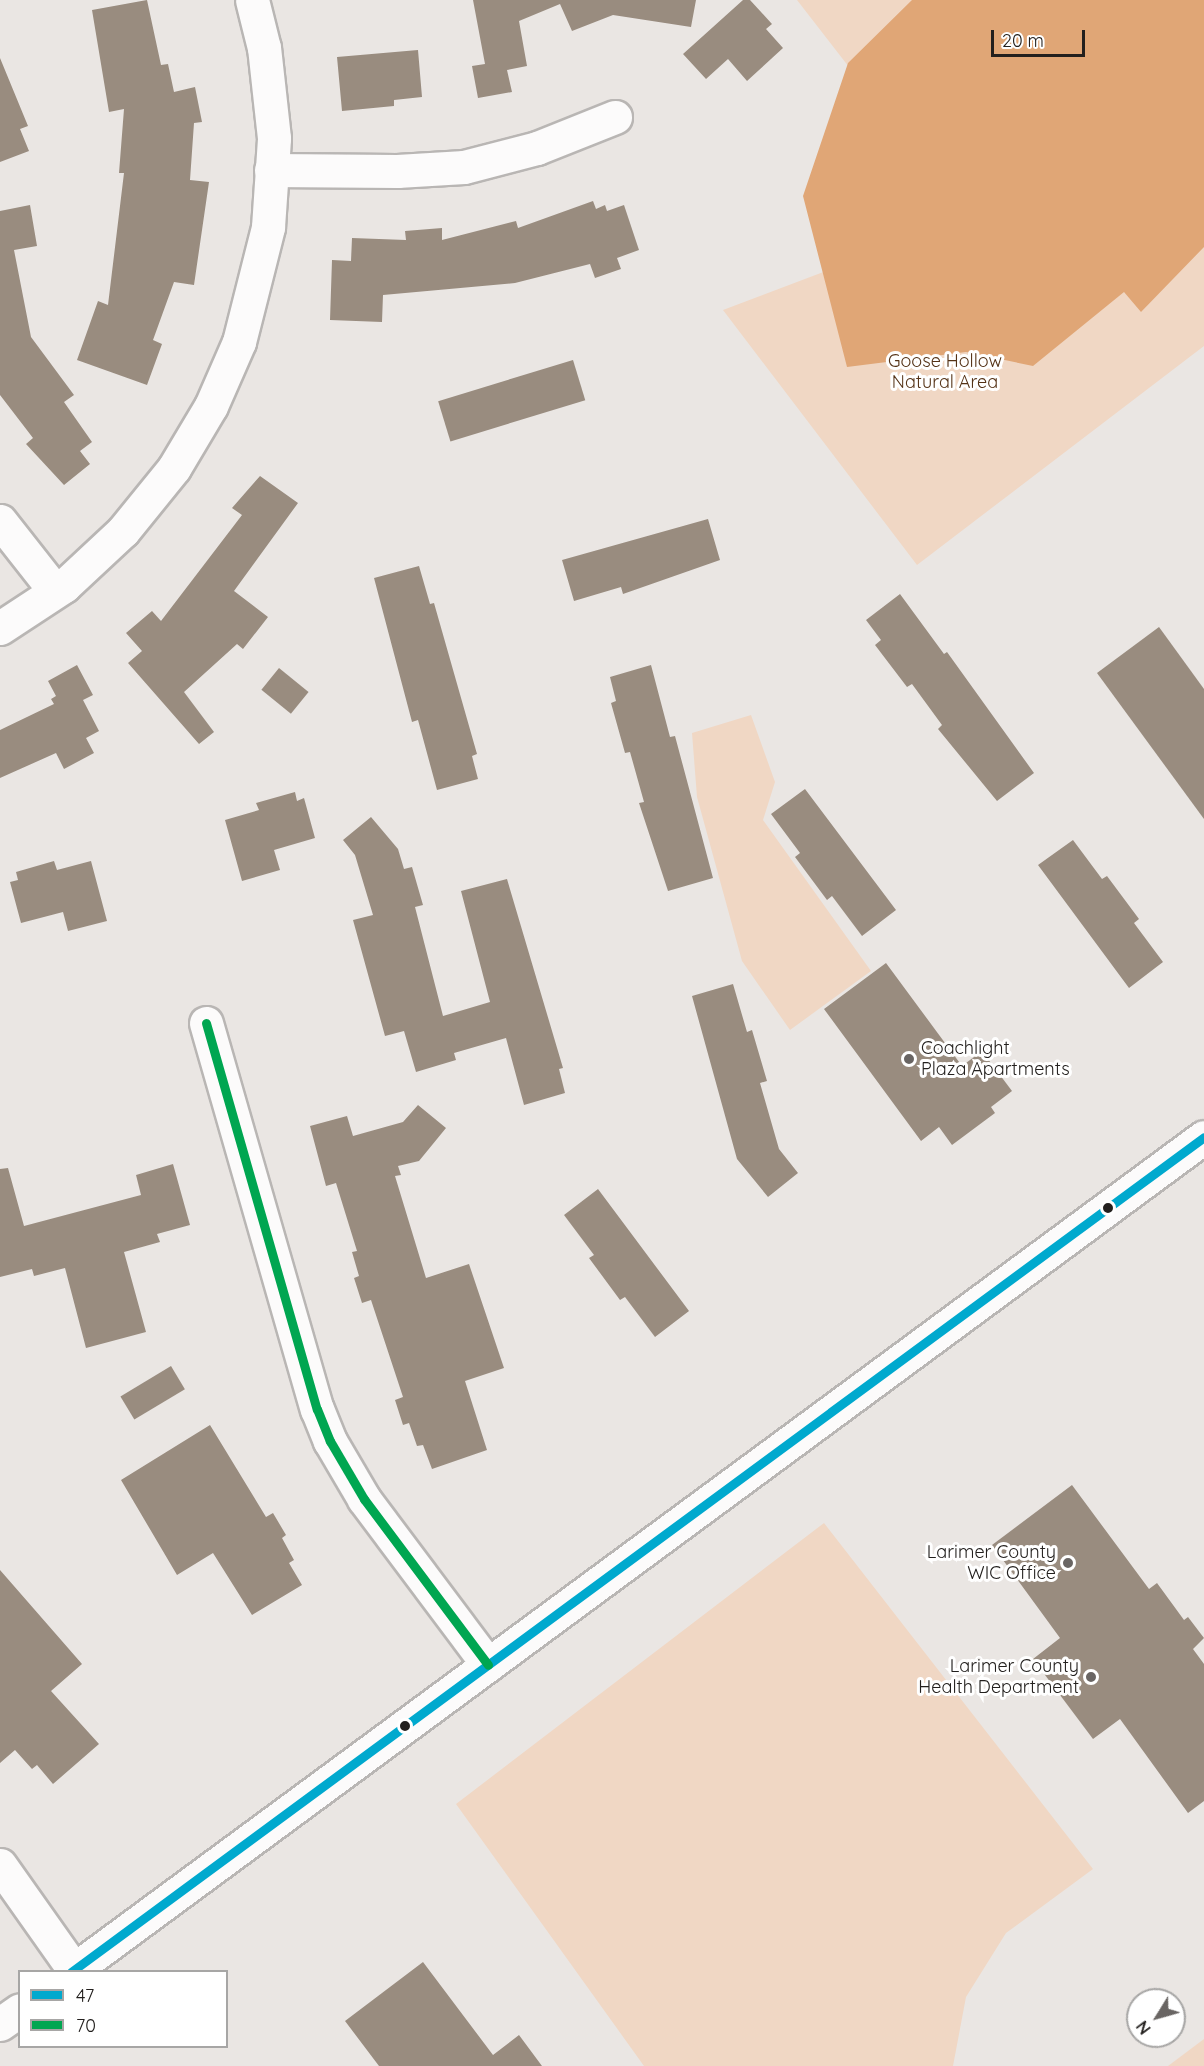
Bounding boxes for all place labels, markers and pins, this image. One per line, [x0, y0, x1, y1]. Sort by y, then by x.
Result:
place label: Coachlight Plaza Apartments [921, 1038, 1070, 1080]
marker: Coachlight Plaza Apartments [902, 1052, 916, 1066]
unlabelled marker [1102, 1202, 1114, 1214]
place label: Larimer County WIC Office [927, 1542, 1056, 1584]
marker: Larimer County WIC Office [1061, 1556, 1075, 1570]
place label: Larimer County Health Department [918, 1656, 1079, 1698]
marker: Larimer County Health Department [1084, 1670, 1098, 1684]
unlabelled marker [399, 1720, 411, 1732]

